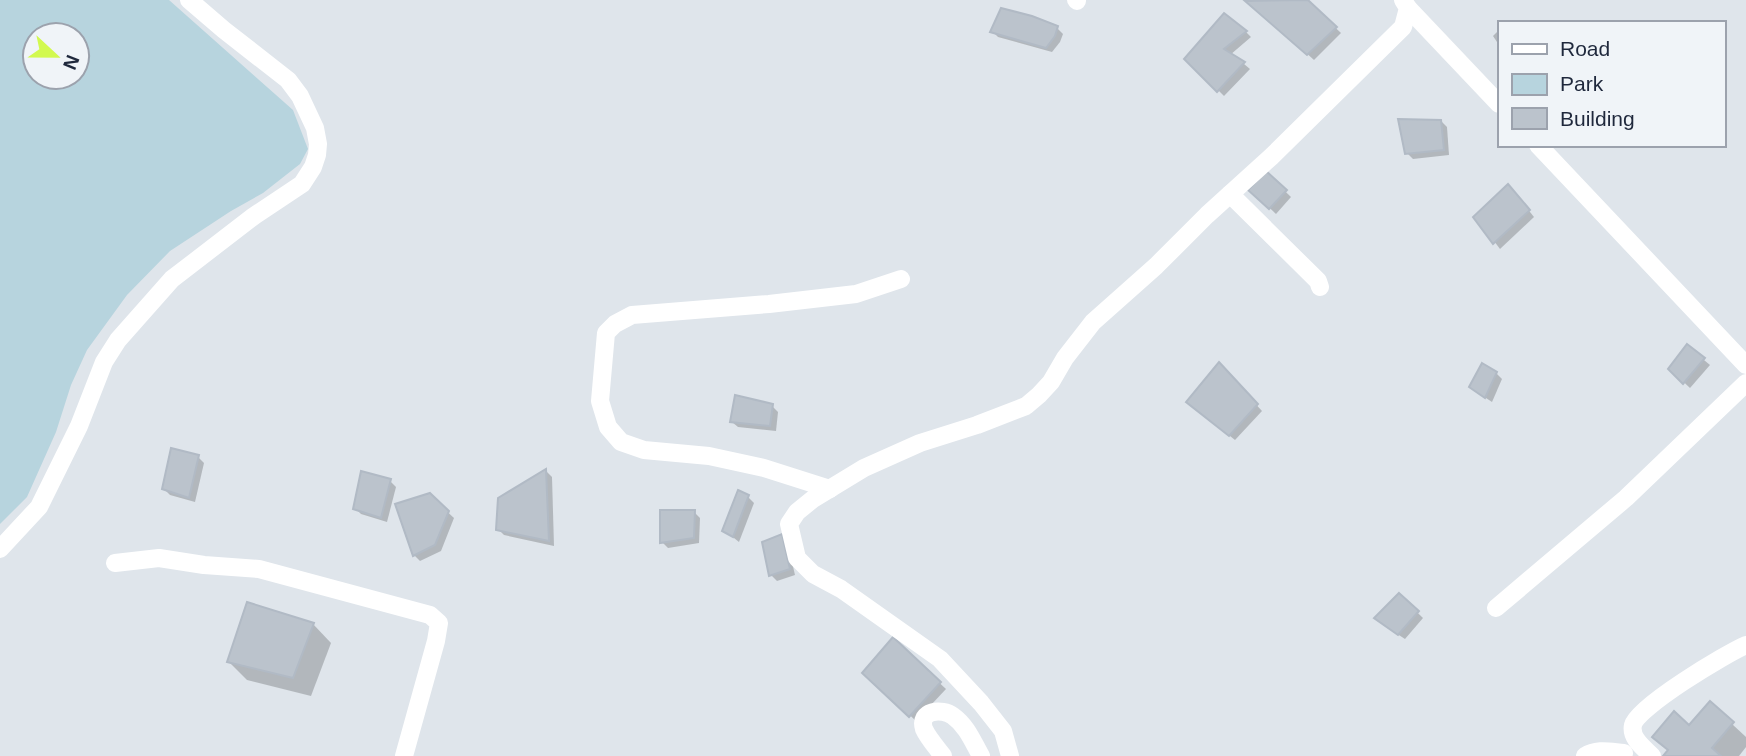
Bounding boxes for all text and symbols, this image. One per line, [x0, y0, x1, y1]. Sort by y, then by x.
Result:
north arrow [21, 21, 91, 91]
legend [1498, 21, 1725, 147]
text: Road [1560, 37, 1610, 60]
text: N [59, 52, 84, 72]
text: Park [1560, 72, 1604, 95]
text: Building [1560, 107, 1635, 130]

